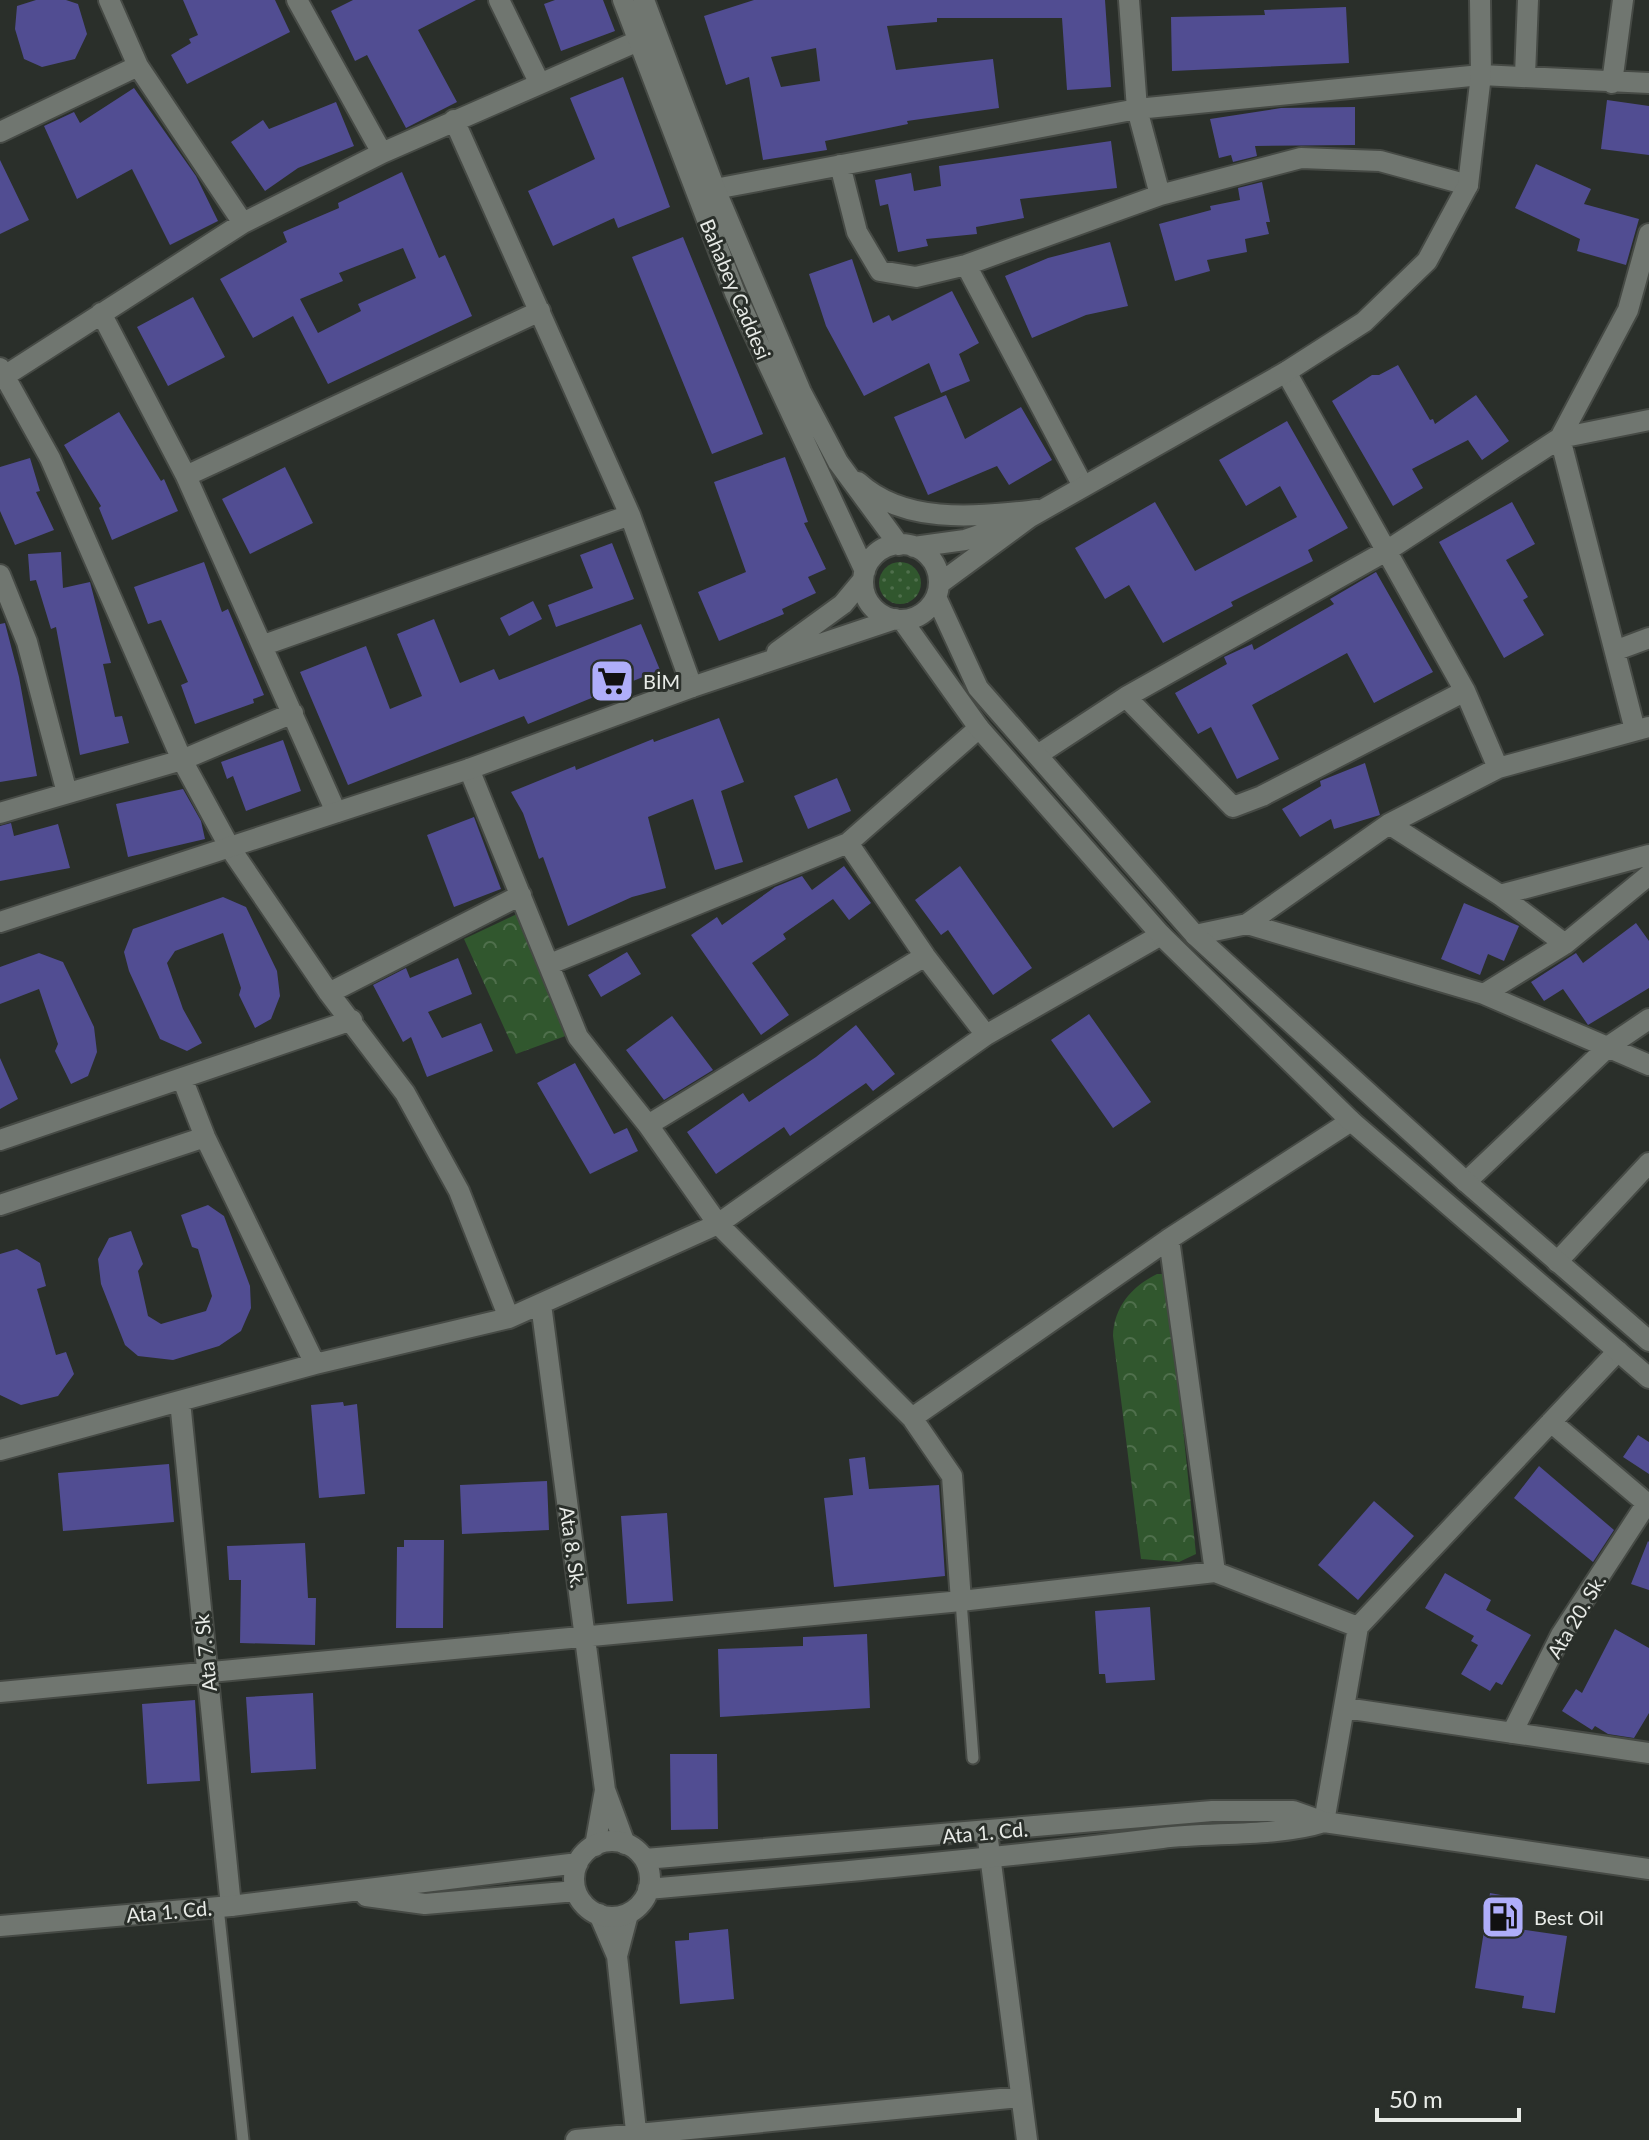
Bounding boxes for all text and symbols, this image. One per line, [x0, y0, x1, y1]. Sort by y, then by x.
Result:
street label: Bahabey Caddesi [696, 215, 776, 363]
supermarket icon: BİM [588, 657, 636, 705]
place label: BİM [643, 669, 680, 693]
street label: Ata 8. Sk. [555, 1505, 591, 1589]
street label: Ata 20. Sk. [1542, 1570, 1610, 1662]
street label: Ata 7. Sk [189, 1612, 221, 1693]
street label: Ata 1. Cd. [941, 1816, 1029, 1848]
fuel station icon: Best Oil [1479, 1893, 1527, 1941]
street label: Ata 1. Cd. [125, 1895, 213, 1927]
place label: Best Oil [1534, 1905, 1604, 1929]
scale bar [1377, 2072, 1519, 2122]
text: 50 m [1389, 2084, 1443, 2113]

